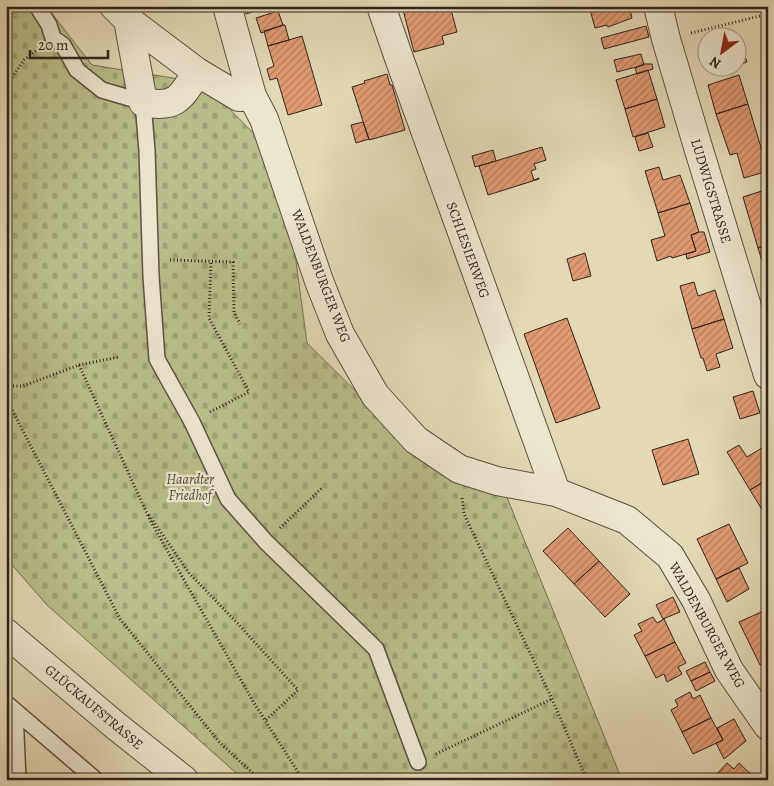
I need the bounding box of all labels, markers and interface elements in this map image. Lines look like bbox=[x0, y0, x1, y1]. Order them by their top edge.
scale bar bbox=[30, 28, 108, 60]
north arrow bbox=[696, 28, 746, 78]
text: 20 m bbox=[38, 35, 69, 55]
text: N bbox=[706, 52, 725, 73]
street label: LUDWIGSTRASSE bbox=[686, 136, 736, 246]
street label: SCHLESIERWEG bbox=[442, 199, 494, 301]
street label: WALDENBURGER WEG bbox=[286, 206, 355, 345]
park label: Haardter Friedhof bbox=[166, 470, 215, 505]
street label: WALDENBURGER WEG bbox=[664, 558, 750, 691]
street label: GLÜCKAUFSTRASSE bbox=[41, 660, 147, 754]

